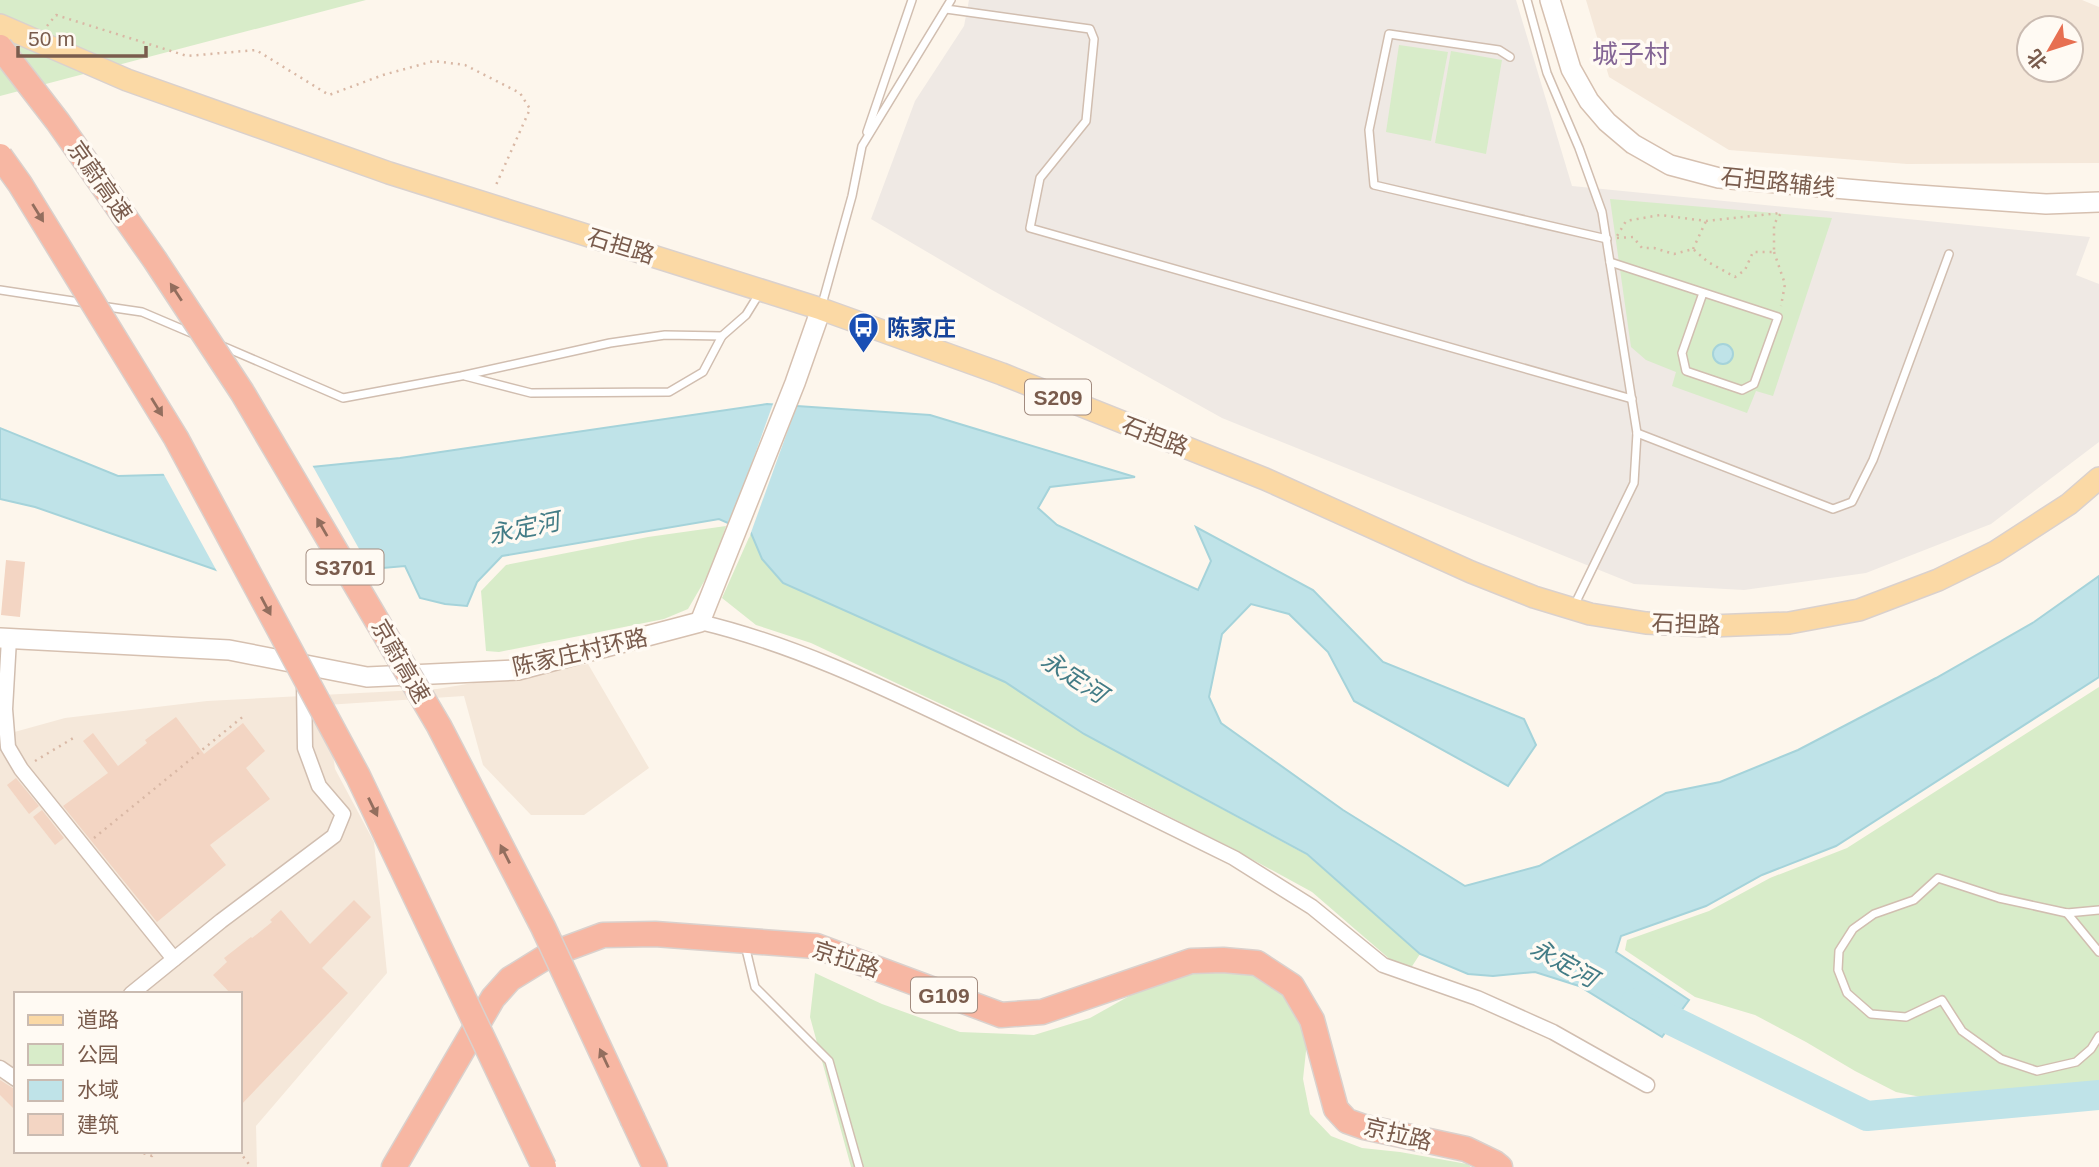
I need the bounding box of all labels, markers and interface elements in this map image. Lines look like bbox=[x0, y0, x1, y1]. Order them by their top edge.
scale bar bbox=[18, 14, 145, 58]
north arrow bbox=[2015, 14, 2085, 84]
text: 50 m bbox=[28, 27, 75, 50]
district label: 城子村 bbox=[1592, 39, 1670, 69]
text: 北 bbox=[2023, 45, 2051, 73]
street label: 京蔚高速 bbox=[63, 136, 137, 226]
street label: 石担路辅线 bbox=[1719, 163, 1837, 201]
one-way arrow bbox=[31, 204, 44, 223]
street label: 石担路 bbox=[584, 223, 658, 269]
one-way arrow bbox=[170, 282, 183, 302]
bus stop icon: 陈家庄 bbox=[847, 311, 881, 355]
place label: 陈家庄 bbox=[887, 315, 956, 341]
road number: S209 bbox=[1025, 380, 1091, 414]
one-way arrow bbox=[150, 397, 163, 417]
street label: 石担路 bbox=[1118, 411, 1192, 461]
water label: 永定河 bbox=[486, 506, 566, 549]
one-way arrow bbox=[316, 517, 328, 537]
road number: S3701 bbox=[306, 550, 384, 584]
one-way arrow bbox=[261, 596, 272, 616]
street label: 石担路 bbox=[1651, 610, 1721, 638]
street label: 京蔚高速 bbox=[367, 615, 435, 707]
street label: 陈家庄村环路 bbox=[510, 624, 650, 680]
water label: 永定河 bbox=[1036, 646, 1115, 710]
one-way arrow bbox=[367, 797, 379, 817]
one-way arrow bbox=[499, 844, 510, 864]
water label: 永定河 bbox=[1526, 934, 1606, 994]
street label: 京拉路 bbox=[809, 936, 883, 982]
road number: G109 bbox=[911, 978, 977, 1012]
legend bbox=[14, 992, 242, 1153]
text: 道路 bbox=[77, 1008, 119, 1031]
text: 公园 bbox=[77, 1043, 119, 1066]
one-way arrow bbox=[598, 1048, 610, 1068]
text: 水域 bbox=[77, 1078, 119, 1101]
text: 建筑 bbox=[77, 1113, 119, 1136]
street label: 京拉路 bbox=[1361, 1113, 1435, 1155]

